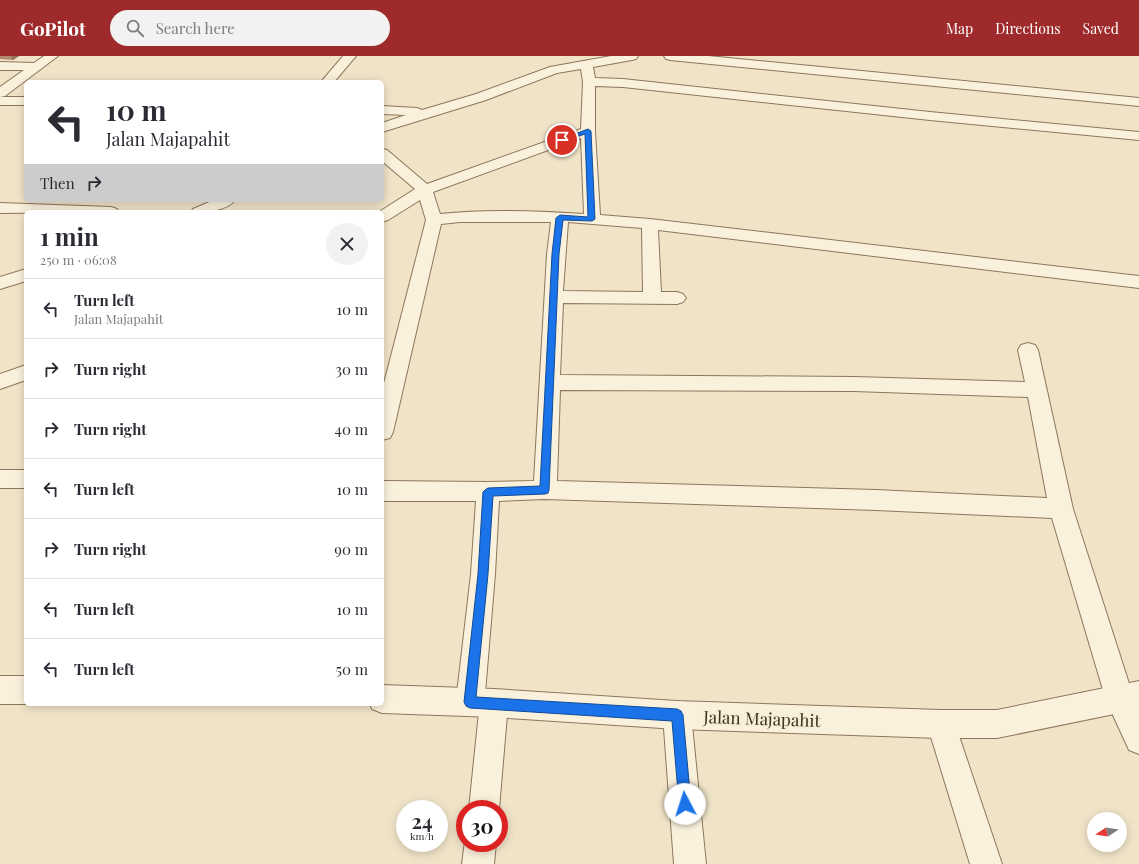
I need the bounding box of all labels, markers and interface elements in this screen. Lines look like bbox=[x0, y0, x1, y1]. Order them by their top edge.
search box bbox=[110, 10, 390, 46]
text: GoPilot bbox=[20, 15, 86, 41]
icon: search bbox=[124, 17, 146, 39]
text: Search here bbox=[156, 18, 235, 38]
text: Map bbox=[946, 19, 973, 38]
text: Directions bbox=[995, 19, 1061, 38]
text: Saved bbox=[1083, 19, 1119, 38]
text: 10 m bbox=[106, 91, 167, 128]
icon: left bbox=[40, 96, 92, 148]
pin bbox=[545, 123, 579, 157]
text: Jalan Majapahit bbox=[106, 127, 230, 151]
icon: arrive bbox=[551, 129, 573, 151]
icon: right bbox=[83, 172, 105, 194]
text: Then bbox=[40, 173, 75, 193]
text: 1 min bbox=[40, 220, 99, 252]
button: close bbox=[326, 223, 368, 265]
text: 250 m · 06:08 bbox=[40, 251, 117, 268]
text: Turn left bbox=[74, 290, 135, 310]
icon: left bbox=[40, 298, 62, 320]
text: 10 m bbox=[336, 299, 368, 319]
text: Jalan Majapahit bbox=[74, 310, 163, 327]
icon: right bbox=[40, 358, 62, 380]
text: Turn right bbox=[74, 359, 147, 379]
text: 30 m bbox=[335, 359, 368, 379]
icon: right bbox=[40, 418, 62, 440]
text: Turn right bbox=[74, 419, 147, 439]
text: 40 m bbox=[335, 419, 368, 439]
icon: left bbox=[40, 478, 62, 500]
text: Turn left bbox=[74, 479, 135, 499]
text: 10 m bbox=[336, 479, 368, 499]
icon: right bbox=[40, 538, 62, 560]
text: Turn right bbox=[74, 539, 147, 559]
text: 90 m bbox=[334, 539, 368, 559]
icon: left bbox=[40, 598, 62, 620]
text: Turn left bbox=[74, 599, 135, 619]
text: 10 m bbox=[336, 599, 368, 619]
icon: left bbox=[40, 658, 62, 680]
text: Turn left bbox=[74, 659, 135, 679]
text: 50 m bbox=[336, 659, 368, 679]
street label: Jalan Majapahit bbox=[702, 705, 822, 731]
position arrow bbox=[664, 783, 706, 825]
speed limit sign: 30 bbox=[456, 800, 508, 852]
text: 24 bbox=[411, 807, 433, 834]
north arrow bbox=[1087, 812, 1127, 852]
map controls bbox=[1087, 812, 1127, 852]
text: km/h bbox=[410, 829, 434, 843]

